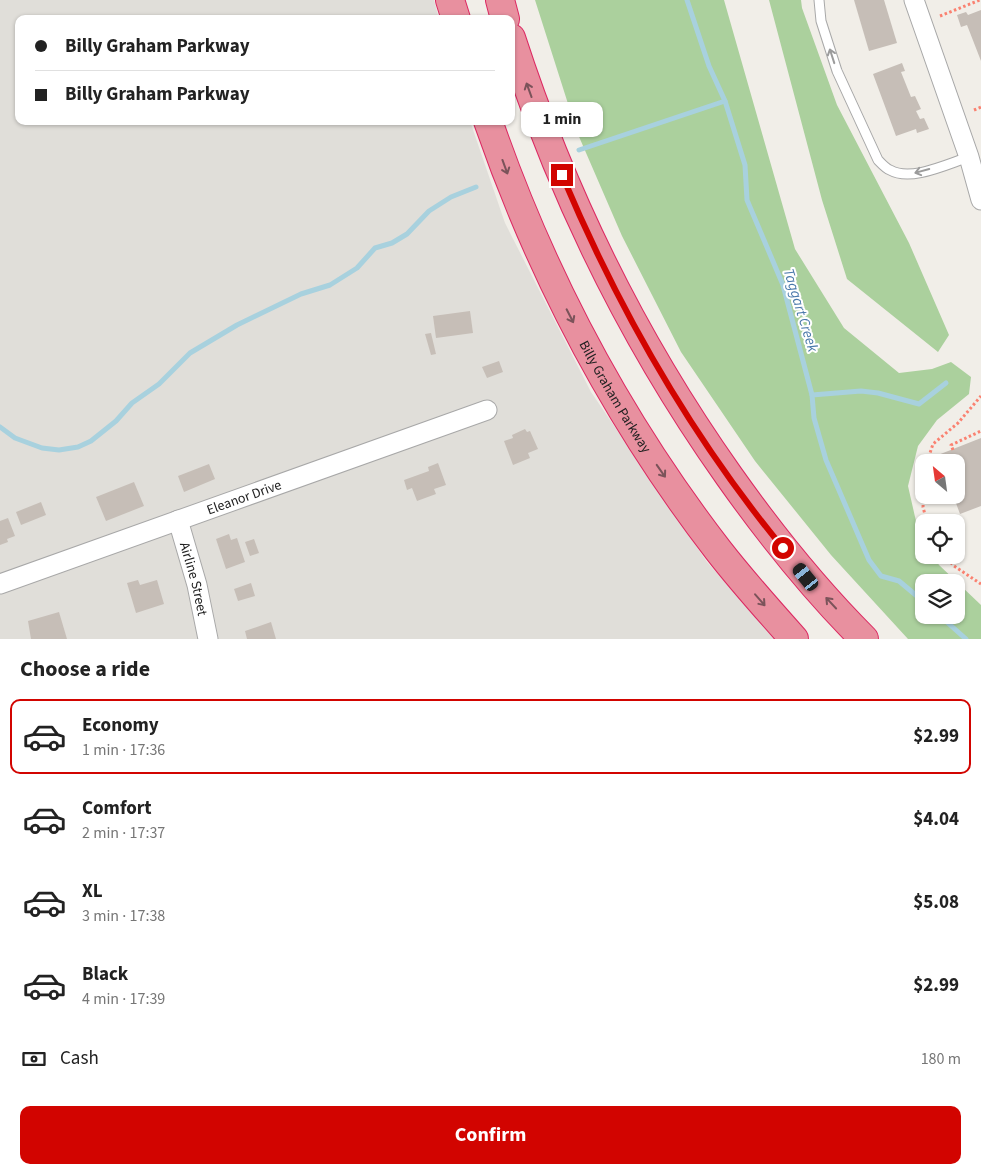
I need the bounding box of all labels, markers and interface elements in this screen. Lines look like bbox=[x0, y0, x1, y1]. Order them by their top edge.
text: Billy Graham Parkway bbox=[65, 33, 250, 60]
one-way arrow bbox=[827, 49, 836, 64]
text: Billy Graham Parkway bbox=[65, 81, 250, 108]
one-way arrow bbox=[524, 82, 533, 98]
callout: 1 min bbox=[521, 102, 603, 138]
text: 1 min bbox=[543, 108, 581, 130]
one-way arrow bbox=[501, 159, 510, 174]
route end bbox=[551, 164, 573, 186]
one-way arrow bbox=[915, 167, 931, 177]
water label: Taggart Creek bbox=[778, 266, 823, 355]
one-way arrow bbox=[566, 308, 575, 323]
street label: Billy Graham Parkway bbox=[574, 337, 656, 457]
north arrow bbox=[915, 454, 965, 504]
map controls bbox=[915, 454, 965, 624]
one-way arrow bbox=[656, 464, 666, 478]
street label: Eleanor Drive bbox=[204, 475, 284, 520]
button: locate bbox=[915, 514, 965, 564]
route start bbox=[772, 537, 794, 559]
street label: Airline Street bbox=[174, 540, 212, 618]
car bbox=[790, 561, 821, 593]
button: layers bbox=[915, 574, 965, 624]
one-way arrow bbox=[754, 593, 765, 606]
one-way arrow bbox=[825, 597, 837, 610]
text: Choose a ride bbox=[20, 653, 150, 685]
text: Economy bbox=[82, 712, 159, 739]
icon: car bbox=[22, 714, 67, 759]
text: $2.99 bbox=[913, 723, 959, 750]
text: 1 min · 17:36 bbox=[82, 739, 165, 761]
text: Comfort bbox=[82, 795, 152, 822]
icon: car bbox=[22, 797, 67, 842]
text: $4.04 bbox=[913, 806, 959, 833]
text: 2 min · 17:37 bbox=[82, 822, 165, 844]
text: XL bbox=[82, 878, 103, 905]
icon: car bbox=[22, 880, 67, 925]
text: $5.08 bbox=[913, 889, 959, 916]
text: 3 min · 17:38 bbox=[82, 905, 165, 927]
text: Black bbox=[82, 961, 128, 988]
icon: car bbox=[22, 963, 67, 1008]
text: $2.99 bbox=[913, 972, 959, 999]
text: 4 min · 17:39 bbox=[82, 988, 165, 1010]
icon: cash bbox=[20, 1045, 48, 1073]
text: Cash bbox=[60, 1045, 99, 1072]
text: 180 m bbox=[921, 1048, 961, 1070]
button: Confirm bbox=[20, 1106, 961, 1164]

